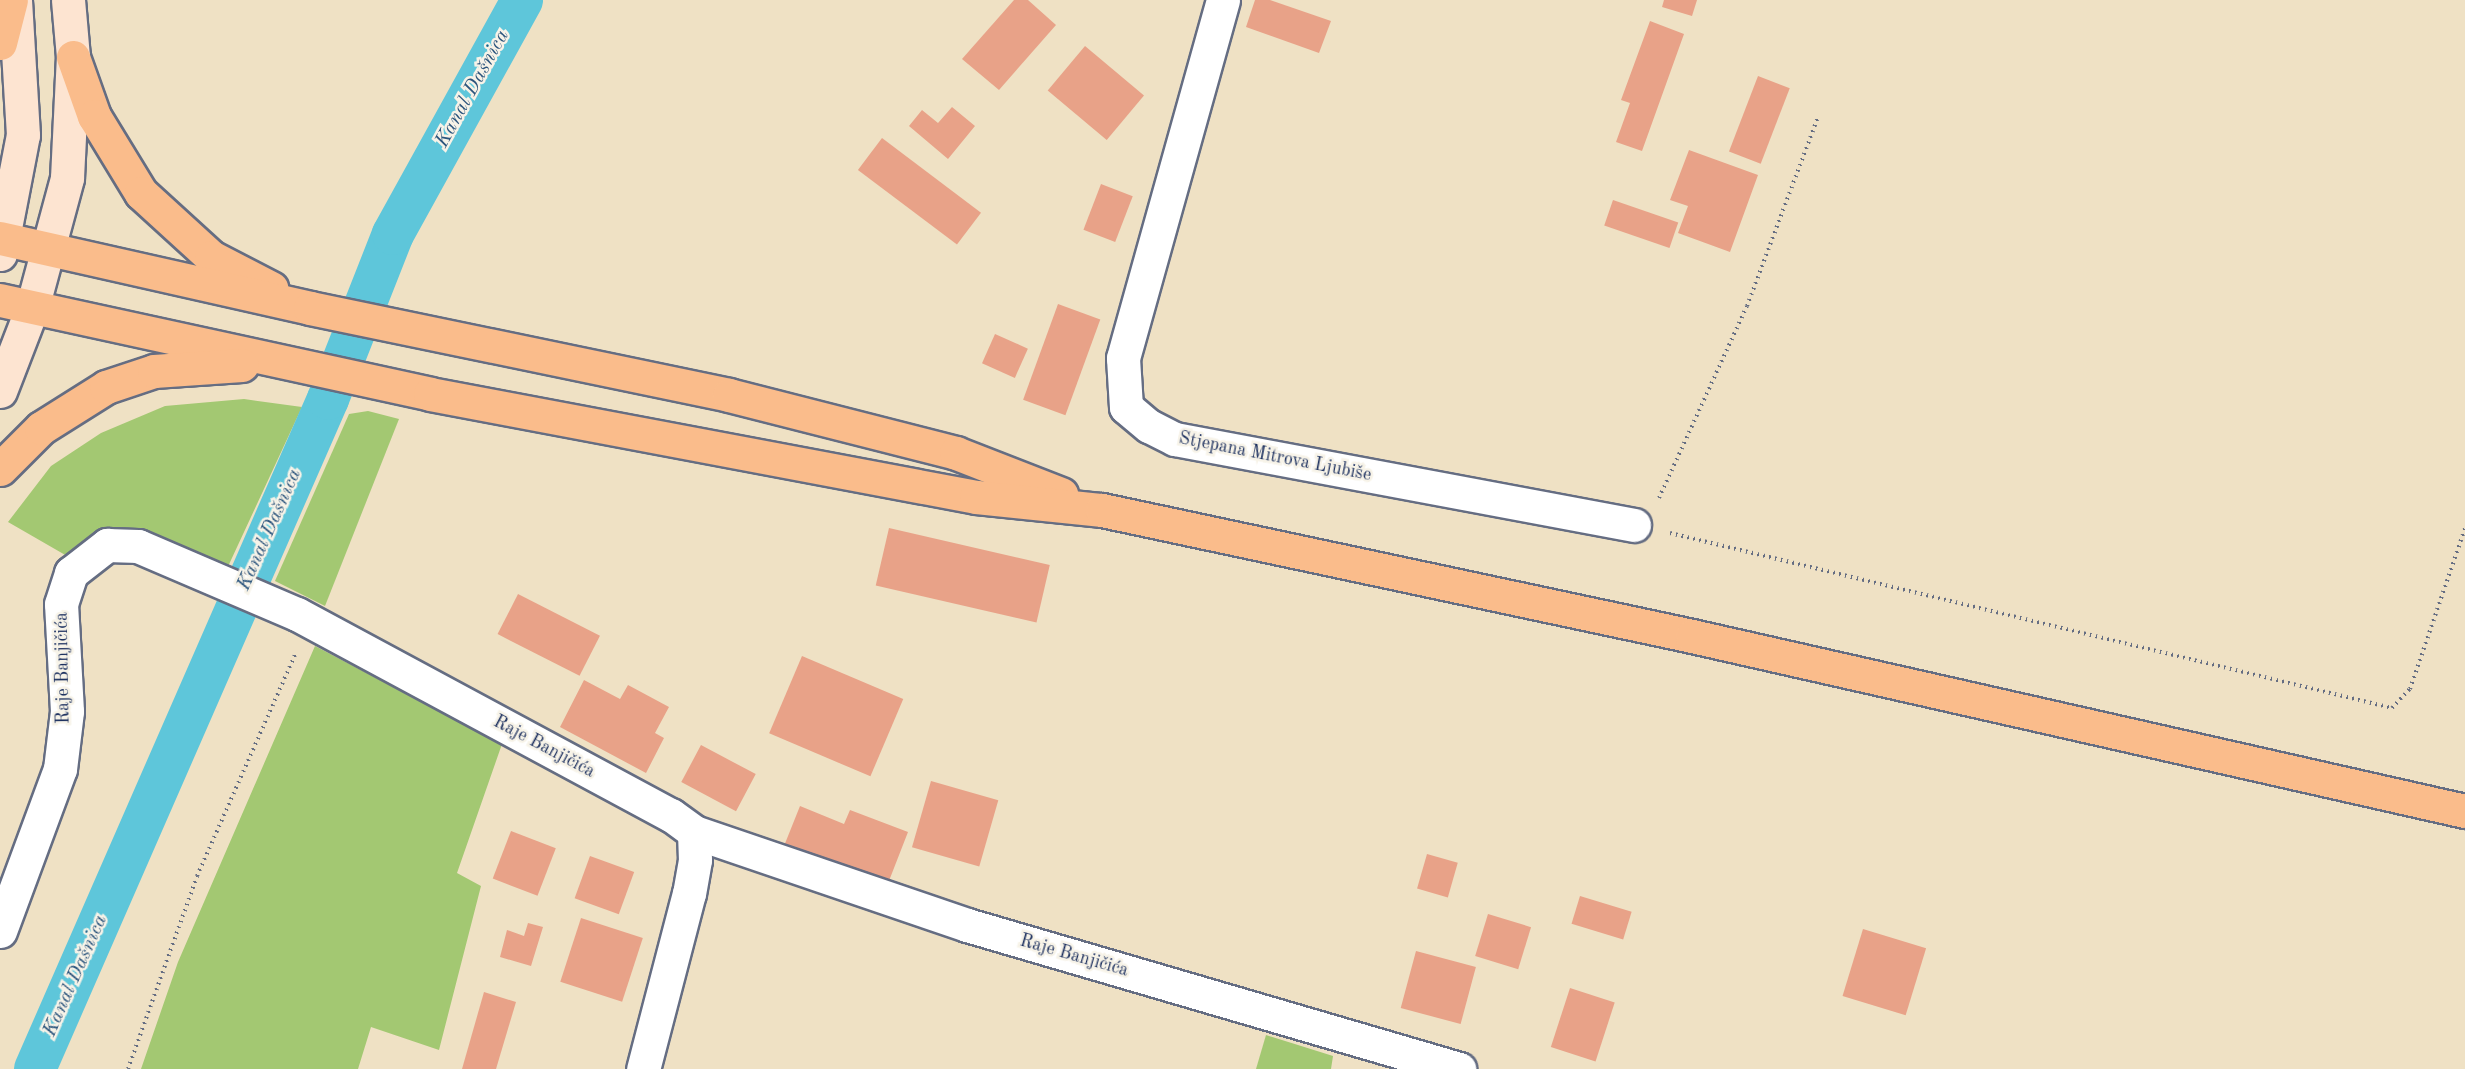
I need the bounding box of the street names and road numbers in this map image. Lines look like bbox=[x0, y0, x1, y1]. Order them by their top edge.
street label: Stjepana Mitrova Ljubiše bbox=[1177, 428, 1373, 486]
street label: Raje Banjičića bbox=[51, 612, 75, 724]
street label: Raje Banjičića bbox=[490, 711, 598, 783]
street label: Raje Banjičića bbox=[1017, 930, 1131, 982]

